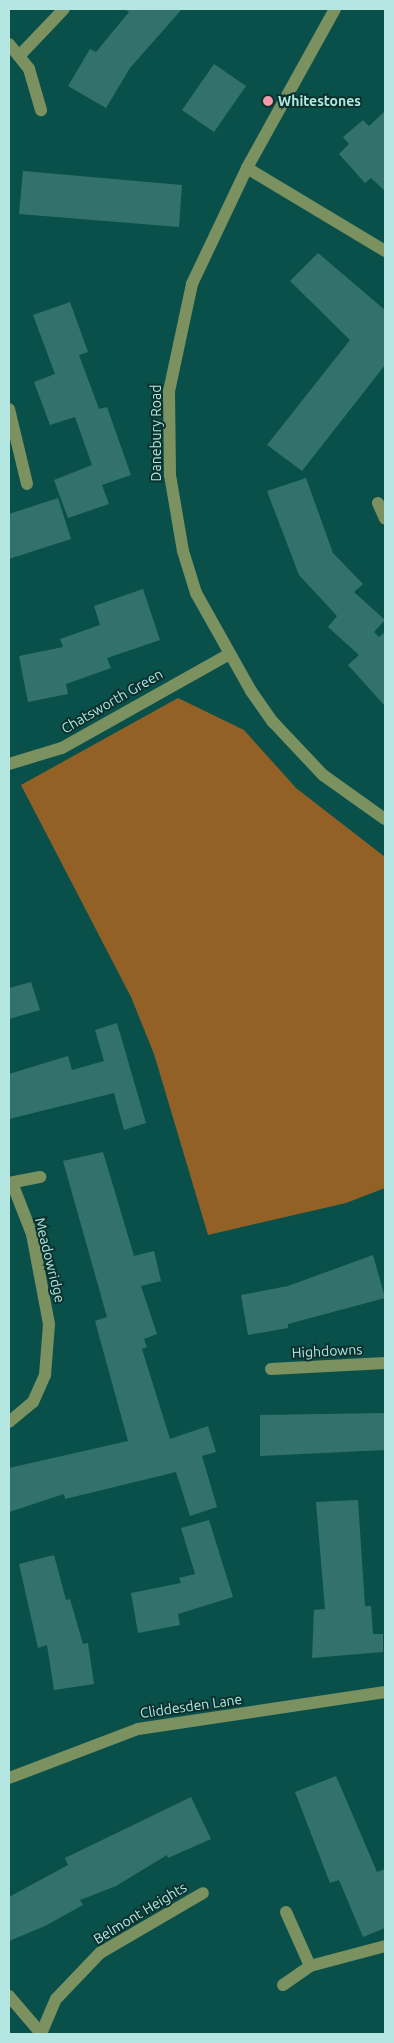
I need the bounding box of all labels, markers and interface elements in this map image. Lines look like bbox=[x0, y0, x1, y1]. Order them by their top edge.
place label: Whitestones bbox=[278, 93, 361, 109]
marker: Whitestones bbox=[262, 95, 274, 107]
street label: Danebury Road bbox=[148, 385, 164, 481]
street label: Chatsworth Green bbox=[58, 665, 166, 737]
street label: Meadowridge bbox=[31, 1216, 69, 1304]
street label: Highdowns bbox=[291, 1341, 363, 1361]
street label: Cliddesden Lane bbox=[139, 1691, 243, 1721]
street label: Belmont Heights bbox=[90, 1879, 190, 1947]

